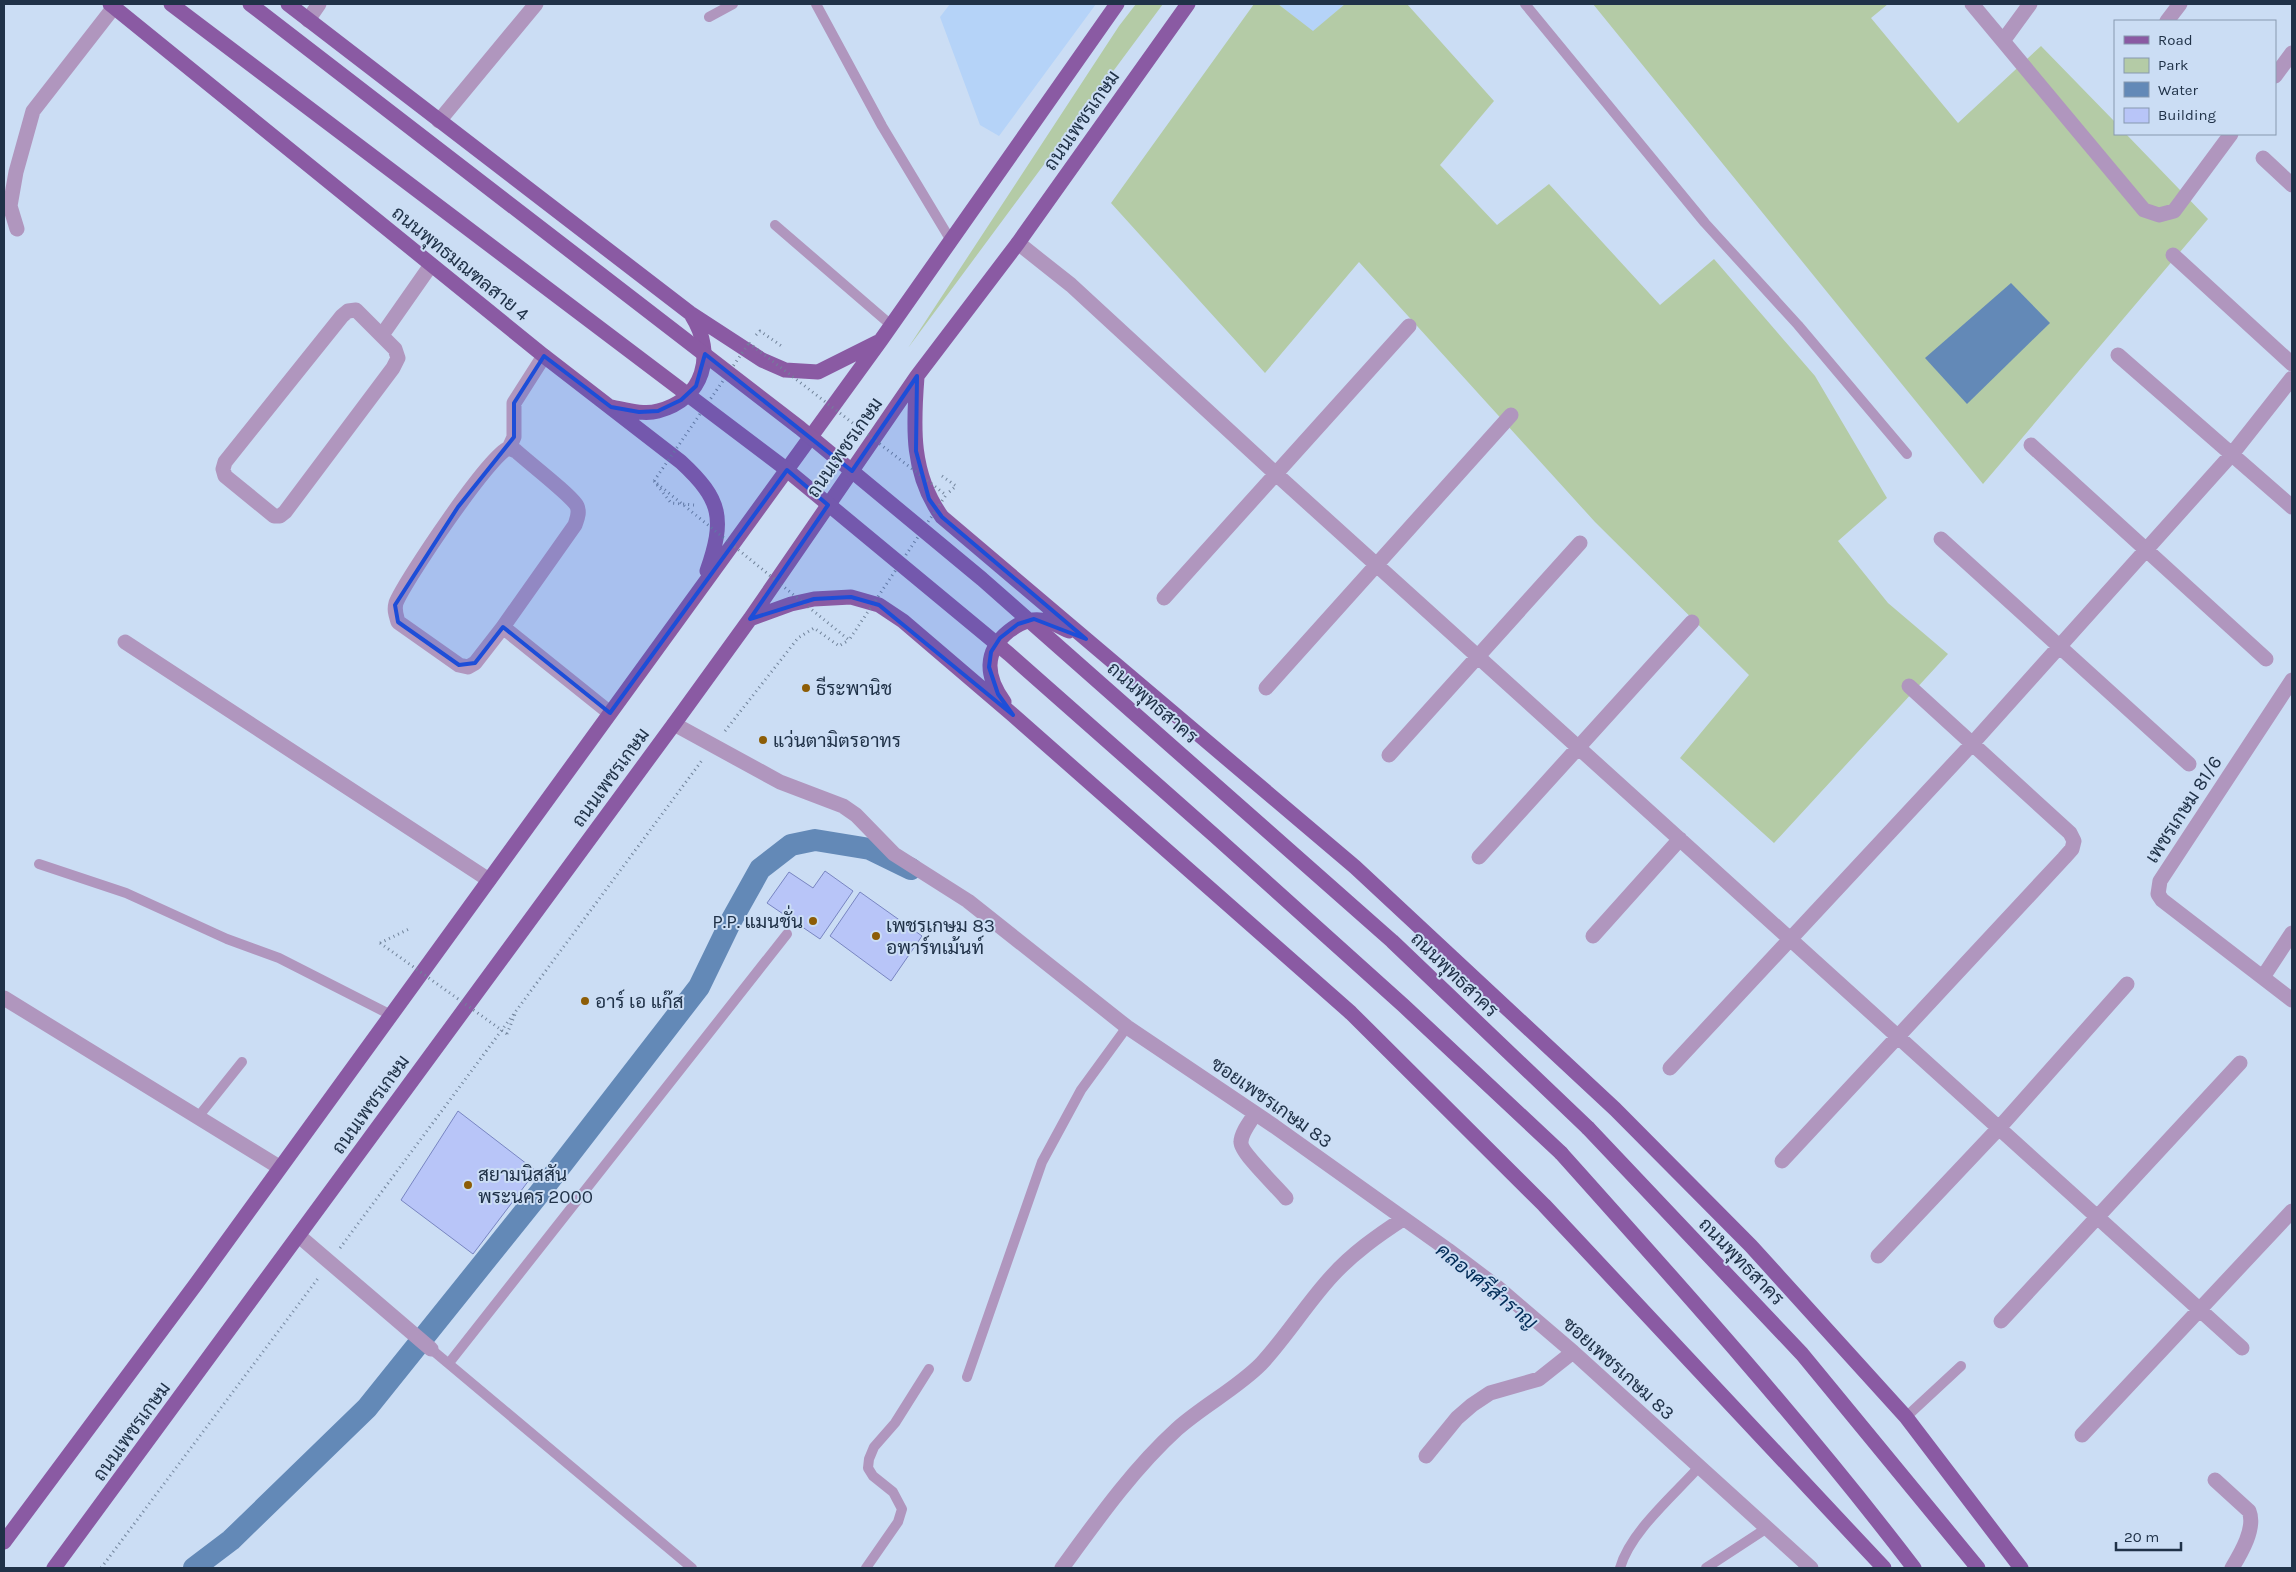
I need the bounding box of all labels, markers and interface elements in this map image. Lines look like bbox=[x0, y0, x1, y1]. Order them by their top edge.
legend bbox=[2114, 20, 2276, 135]
text: Road bbox=[2158, 31, 2193, 49]
text: Park bbox=[2158, 56, 2188, 74]
street label: ถนนเพชรเกษม bbox=[1039, 66, 1124, 175]
text: Water bbox=[2158, 81, 2199, 99]
text: Building bbox=[2158, 106, 2216, 124]
street label: ถนนพุทธมณฑลสาย 4 bbox=[387, 202, 534, 327]
street label: ถนนเพชรเกษม bbox=[802, 393, 887, 502]
street label: ถนนพุทธสาคร bbox=[1102, 658, 1202, 749]
place label: ธีระพานิช bbox=[816, 676, 892, 700]
marker: ธีระพานิช bbox=[800, 682, 812, 694]
street label: ถนนเพชรเกษม bbox=[568, 724, 654, 831]
place label: แว่นตามิตรอาทร bbox=[773, 729, 901, 752]
marker: แว่นตามิตรอาทร bbox=[757, 734, 769, 746]
street label: เพชรเกษม 81/6 bbox=[2141, 752, 2227, 867]
place label: P.P. แมนชั่น bbox=[712, 905, 803, 933]
marker: P.P. แมนชั่น bbox=[807, 915, 819, 927]
place label: เพชรเกษม 83 อพาร์ทเม้นท์ bbox=[886, 915, 995, 959]
street label: ถนนพุทธสาคร bbox=[1405, 928, 1502, 1022]
marker: เพชรเกษม 83 อพาร์ทเม้นท์ bbox=[870, 930, 882, 942]
place label: อาร์ เอ แก๊ส bbox=[595, 989, 684, 1013]
marker: อาร์ เอ แก๊ส bbox=[579, 995, 591, 1007]
street label: ถนนเพชรเกษม bbox=[328, 1051, 414, 1158]
street label: ซอยเพชรเกษม 83 bbox=[1207, 1053, 1336, 1153]
place label: สยามนิสสัน พระนคร 2000 bbox=[478, 1164, 593, 1208]
marker: สยามนิสสัน พระนคร 2000 bbox=[462, 1179, 474, 1191]
street label: ถนนพุทธสาคร bbox=[1694, 1214, 1788, 1311]
water label: คลองศรีสำราญ bbox=[1431, 1237, 1543, 1334]
street label: ซอยเพชรเกษม 83 bbox=[1558, 1313, 1679, 1425]
street label: ถนนเพชรเกษม bbox=[89, 1378, 175, 1485]
scale bar bbox=[2116, 1520, 2181, 1552]
text: 20 m bbox=[2124, 1528, 2159, 1546]

